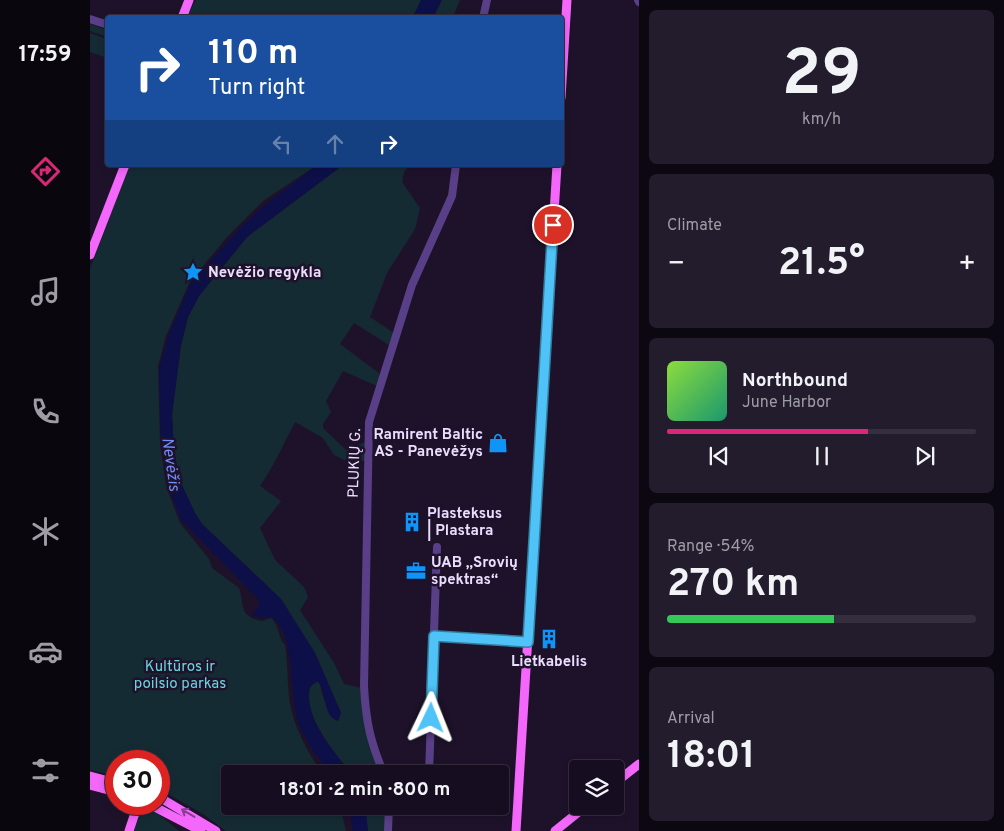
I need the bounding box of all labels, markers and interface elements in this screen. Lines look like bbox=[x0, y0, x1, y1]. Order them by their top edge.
text: 110 m bbox=[208, 32, 298, 76]
icon: right bbox=[125, 35, 190, 100]
text: 29 bbox=[782, 36, 861, 118]
text: 17:59 bbox=[19, 42, 71, 69]
text: Turn right bbox=[208, 75, 305, 102]
text: km/h bbox=[802, 110, 841, 130]
icon: left bbox=[268, 130, 296, 158]
icon: ahead bbox=[321, 130, 349, 158]
icon: right bbox=[374, 130, 402, 158]
icon: directions bbox=[28, 154, 63, 189]
pin bbox=[532, 204, 574, 246]
icon: arrive bbox=[539, 211, 567, 239]
text: Climate bbox=[667, 216, 722, 236]
text: 21.5° bbox=[778, 240, 865, 289]
text: − bbox=[667, 247, 685, 283]
text: + bbox=[958, 247, 976, 283]
place icon: Nevėžio regykla bbox=[182, 261, 204, 283]
place label: Nevėžio regykla bbox=[208, 264, 321, 283]
icon: music bbox=[28, 274, 63, 309]
text: Northbound bbox=[742, 369, 848, 393]
text: June Harbor bbox=[742, 393, 831, 413]
icon: phone bbox=[28, 394, 63, 429]
place label: Ramirent Baltic AS - Panevėžys bbox=[374, 426, 483, 462]
street label: PLUKIŲ G. bbox=[345, 428, 366, 498]
shop icon: Ramirent Baltic AS - Panevėžys bbox=[487, 432, 509, 454]
water label: Nevėžis bbox=[156, 436, 184, 493]
icon: previous bbox=[705, 442, 733, 470]
icon: pause bbox=[808, 442, 836, 470]
icon: next bbox=[911, 442, 939, 470]
place label: Plasteksus | Plastara bbox=[427, 505, 502, 541]
building icon: Plasteksus | Plastara bbox=[401, 511, 423, 533]
icon: climate bbox=[28, 514, 63, 549]
text: Range · 54% bbox=[667, 537, 755, 557]
place label: UAB „Srovių spektras“ bbox=[431, 554, 518, 590]
office icon: UAB „Srovių spektras“ bbox=[405, 560, 427, 582]
text: 270 km bbox=[667, 561, 799, 610]
building icon: Lietkabelis bbox=[538, 628, 560, 650]
icon: car bbox=[28, 634, 63, 669]
place label: Lietkabelis bbox=[511, 653, 587, 672]
park label: Kultūros ir poilsio parkas bbox=[134, 658, 226, 694]
position arrow bbox=[404, 691, 456, 743]
text: Arrival bbox=[667, 709, 715, 729]
text: 18:01 bbox=[667, 733, 756, 782]
speed limit sign: 30 bbox=[105, 750, 170, 815]
icon: filters bbox=[28, 753, 63, 788]
map controls bbox=[569, 760, 624, 815]
button: layers bbox=[569, 760, 624, 815]
text: 18:01 · 2 min · 800 m bbox=[279, 778, 451, 802]
one-way arrow bbox=[182, 807, 196, 817]

